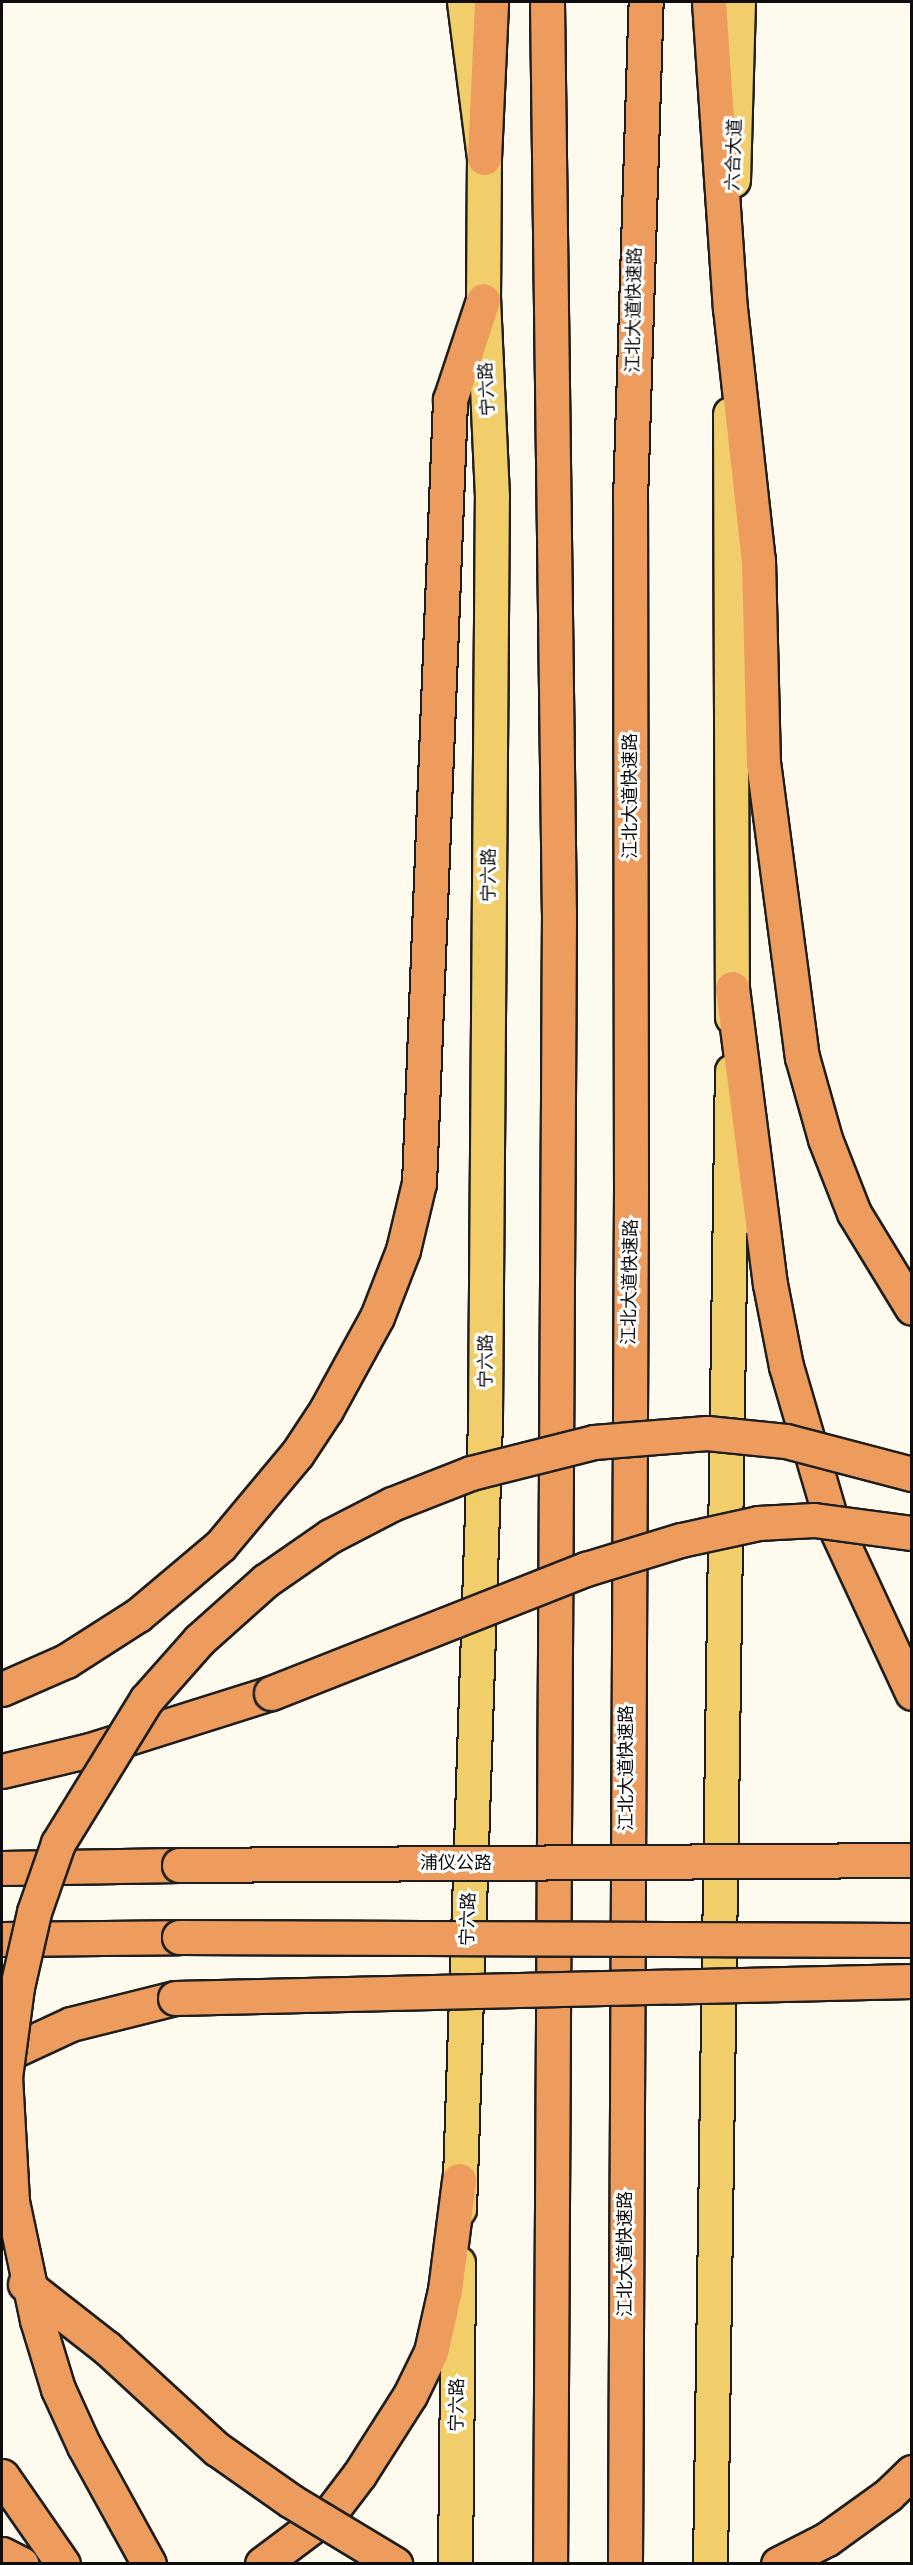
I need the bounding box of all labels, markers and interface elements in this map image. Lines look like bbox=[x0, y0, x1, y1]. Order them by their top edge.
street label: 六合大道 bbox=[722, 119, 746, 191]
street label: 江北大道快速路 bbox=[622, 247, 646, 373]
street label: 宁六路 bbox=[475, 361, 499, 417]
street label: 江北大道快速路 bbox=[619, 733, 641, 859]
street label: 宁六路 bbox=[478, 848, 500, 902]
street label: 江北大道快速路 bbox=[618, 1219, 642, 1345]
street label: 宁六路 bbox=[475, 1334, 497, 1388]
street label: 江北大道快速路 bbox=[615, 1705, 637, 1831]
street label: 浦仪公路 bbox=[420, 1852, 492, 1874]
street label: 宁六路 bbox=[456, 1892, 480, 1946]
street label: 江北大道快速路 bbox=[614, 2191, 636, 2317]
street label: 宁六路 bbox=[446, 2378, 468, 2432]

